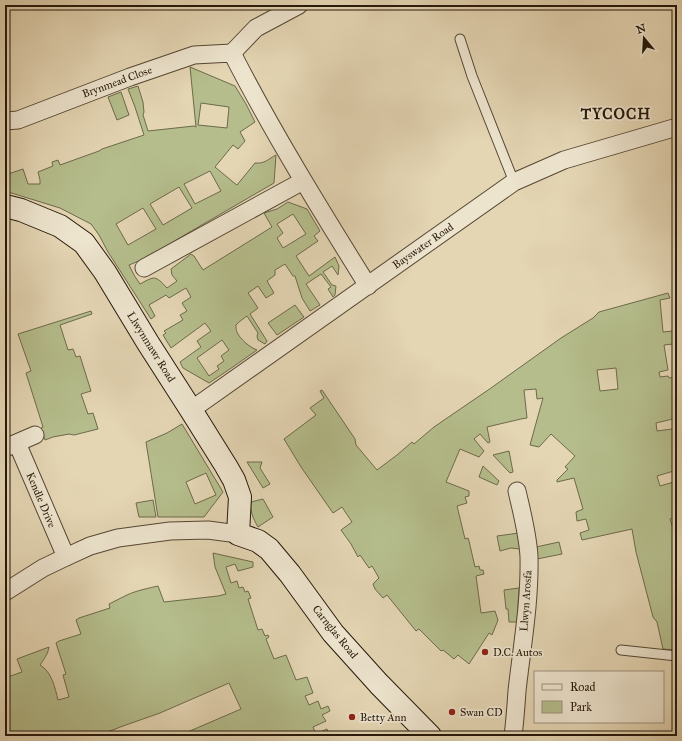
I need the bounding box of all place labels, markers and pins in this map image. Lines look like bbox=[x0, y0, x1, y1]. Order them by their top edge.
place label: D.C. Autos bbox=[493, 646, 542, 659]
marker: D.C. Autos bbox=[480, 647, 490, 657]
place label: Swan CD bbox=[460, 706, 503, 719]
marker: Swan CD bbox=[447, 707, 457, 717]
place label: Betty Ann bbox=[360, 711, 407, 724]
marker: Betty Ann bbox=[347, 712, 357, 722]

